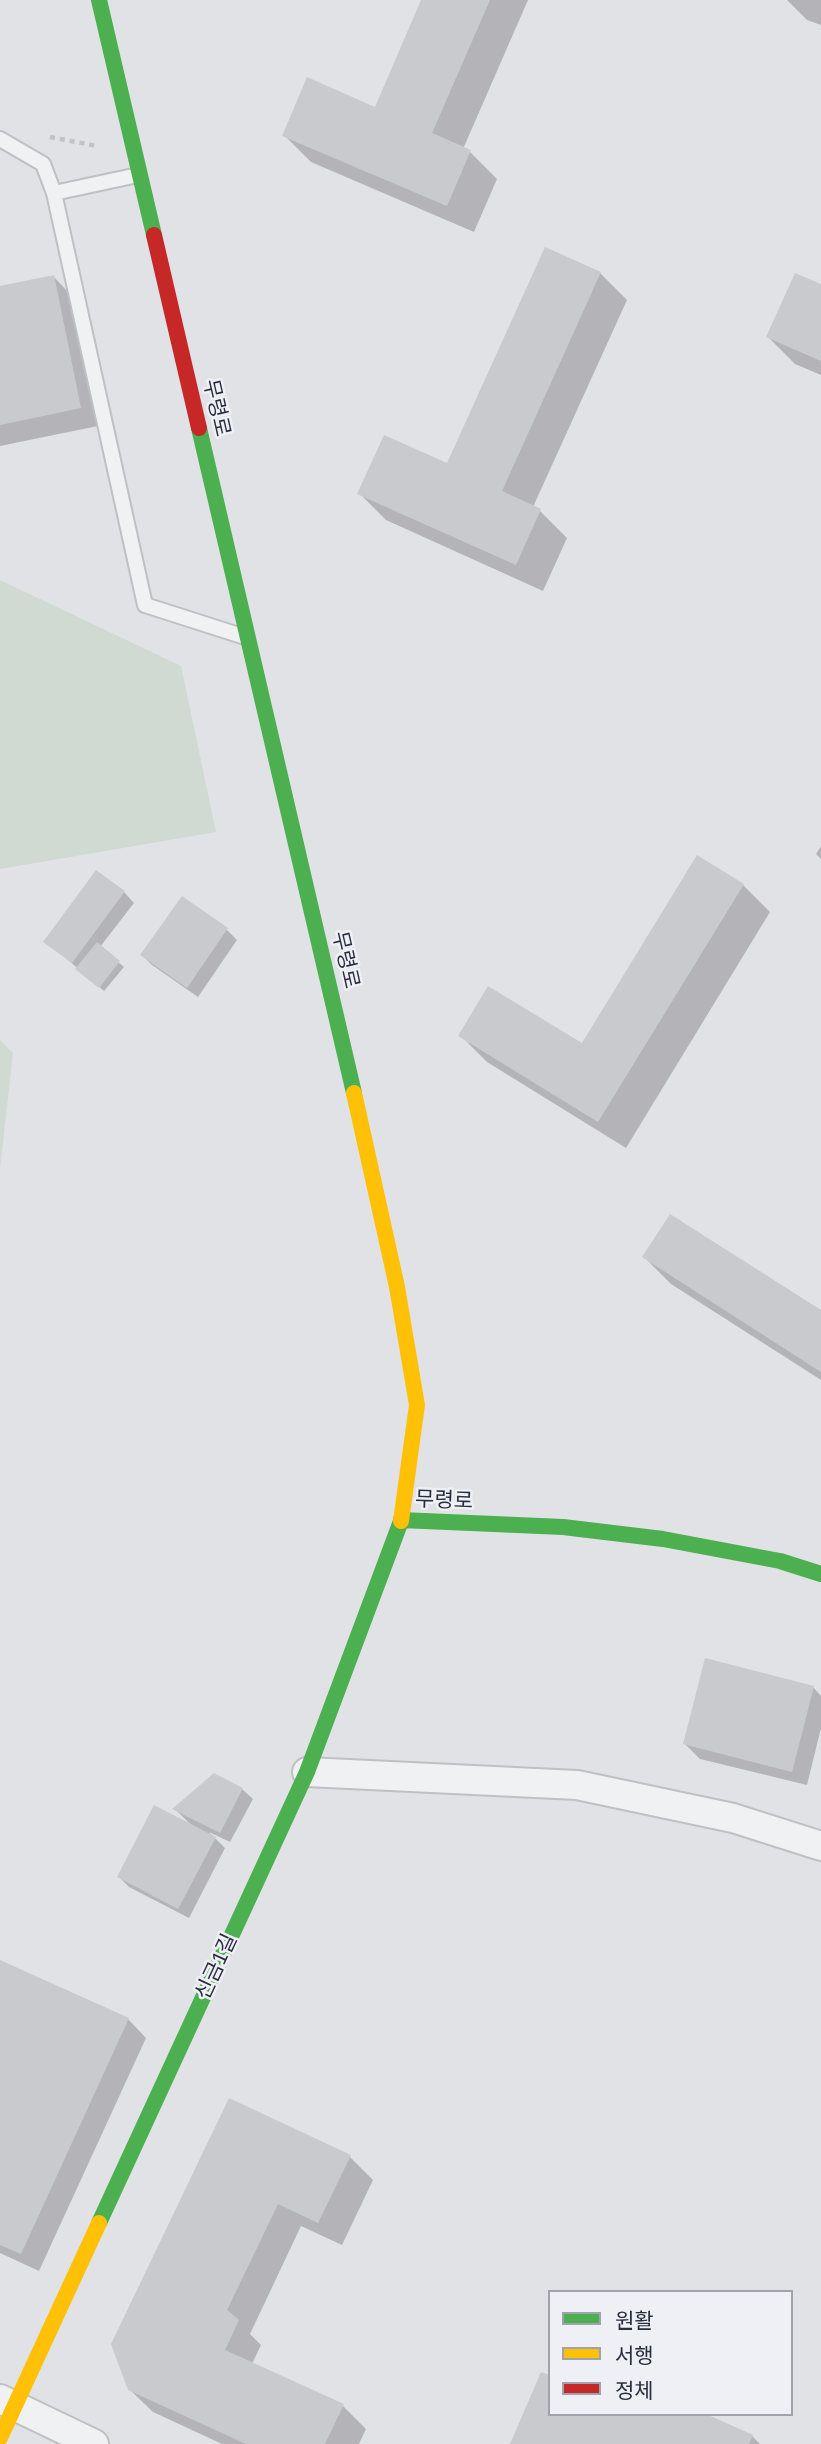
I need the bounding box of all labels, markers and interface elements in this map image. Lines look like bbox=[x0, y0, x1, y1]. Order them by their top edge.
street label: 무령로 bbox=[197, 377, 235, 439]
street label: 무령로 bbox=[326, 929, 364, 991]
street label: 무령로 bbox=[415, 1487, 473, 1515]
street label: 신금1길 bbox=[191, 1930, 243, 2004]
legend bbox=[548, 2290, 793, 2416]
text: 원활 bbox=[615, 2309, 654, 2332]
text: 서행 bbox=[615, 2344, 654, 2367]
text: 정체 bbox=[615, 2379, 654, 2402]

